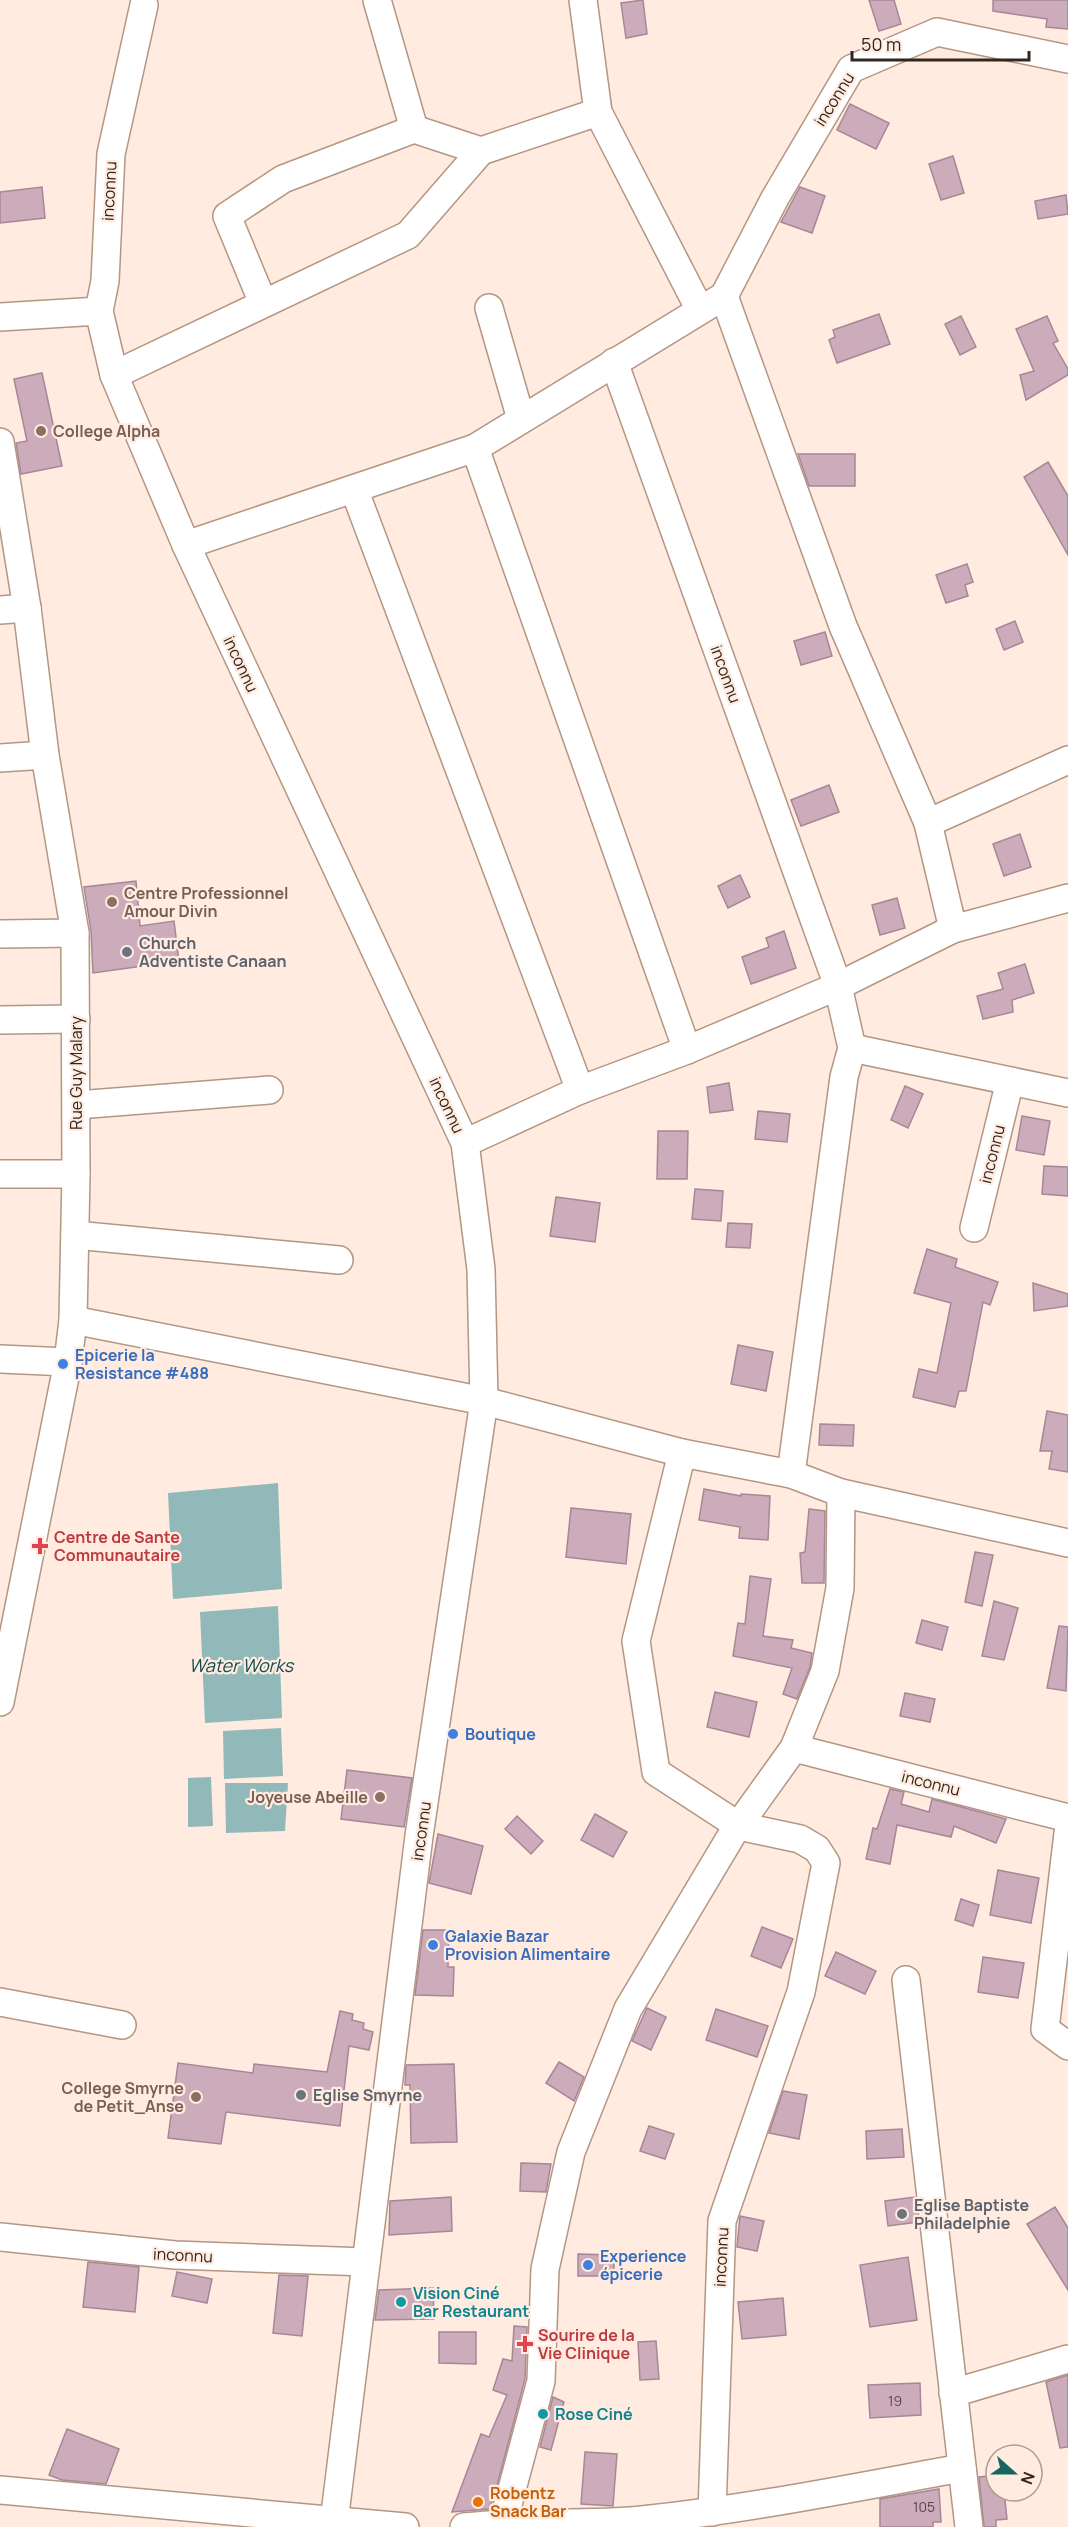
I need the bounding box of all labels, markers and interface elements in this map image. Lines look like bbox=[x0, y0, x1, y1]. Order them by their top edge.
scale bar bbox=[852, 24, 1029, 62]
text: 50 m bbox=[861, 32, 901, 56]
street label: inconnu bbox=[809, 68, 859, 130]
street label: inconnu bbox=[96, 161, 122, 221]
place label: College Alpha bbox=[53, 420, 160, 442]
marker: College Alpha bbox=[34, 424, 48, 438]
street label: inconnu bbox=[218, 632, 264, 696]
street label: inconnu bbox=[705, 642, 747, 706]
place label: Centre Professionnel Amour Divin bbox=[124, 882, 289, 922]
marker: Centre Professionnel Amour Divin bbox=[105, 895, 119, 909]
place label: Church Adventiste Canaan bbox=[139, 932, 286, 972]
marker: Church Adventiste Canaan bbox=[120, 945, 134, 959]
street label: Rue Guy Malary bbox=[65, 1016, 87, 1130]
street label: inconnu bbox=[424, 1073, 470, 1137]
street label: inconnu bbox=[974, 1122, 1010, 1186]
place label: Epicerie la Resistance #488 bbox=[75, 1344, 209, 1384]
marker: Epicerie la Resistance #488 bbox=[56, 1357, 70, 1371]
place label: Centre de Sante Communautaire bbox=[54, 1526, 181, 1566]
marker: Centre de Sante Communautaire bbox=[31, 1537, 49, 1555]
water label: Water Works bbox=[189, 1653, 295, 1677]
place label: Boutique bbox=[465, 1723, 536, 1745]
marker: Boutique bbox=[446, 1727, 460, 1741]
street label: inconnu bbox=[899, 1765, 963, 1801]
place label: Joyeuse Abeille bbox=[247, 1786, 368, 1808]
marker: Joyeuse Abeille bbox=[373, 1790, 387, 1804]
street label: inconnu bbox=[406, 1800, 436, 1862]
place label: Galaxie Bazar Provision Alimentaire bbox=[445, 1925, 611, 1965]
marker: Galaxie Bazar Provision Alimentaire bbox=[426, 1938, 440, 1952]
place label: College Smyrne de Petit_Anse bbox=[62, 2077, 184, 2117]
place label: Eglise Smyrne bbox=[313, 2084, 422, 2106]
marker: Eglise Smyrne bbox=[294, 2088, 308, 2102]
marker: College Smyrne de Petit_Anse bbox=[189, 2090, 203, 2104]
place label: Eglise Baptiste Philadelphie bbox=[914, 2194, 1029, 2234]
marker: Eglise Baptiste Philadelphie bbox=[895, 2207, 909, 2221]
street label: inconnu bbox=[708, 2227, 734, 2287]
street label: inconnu bbox=[153, 2242, 213, 2268]
place label: Experience épicerie bbox=[600, 2245, 687, 2285]
marker: Experience épicerie bbox=[581, 2258, 595, 2272]
place label: Vision Ciné Bar Restaurant bbox=[413, 2282, 529, 2322]
marker: Vision Ciné Bar Restaurant bbox=[394, 2295, 408, 2309]
place label: Sourire de la Vie Clinique bbox=[538, 2324, 635, 2364]
marker: Sourire de la Vie Clinique bbox=[516, 2335, 534, 2353]
house number: 19 bbox=[888, 2391, 902, 2410]
place label: Rose Ciné bbox=[555, 2403, 633, 2425]
marker: Rose Ciné bbox=[536, 2407, 550, 2421]
north arrow bbox=[984, 2443, 1044, 2503]
text: N bbox=[1016, 2469, 1040, 2488]
place label: Robentz Snack Bar bbox=[490, 2482, 566, 2522]
marker: Robentz Snack Bar bbox=[471, 2495, 485, 2509]
house number: 105 bbox=[913, 2497, 935, 2516]

